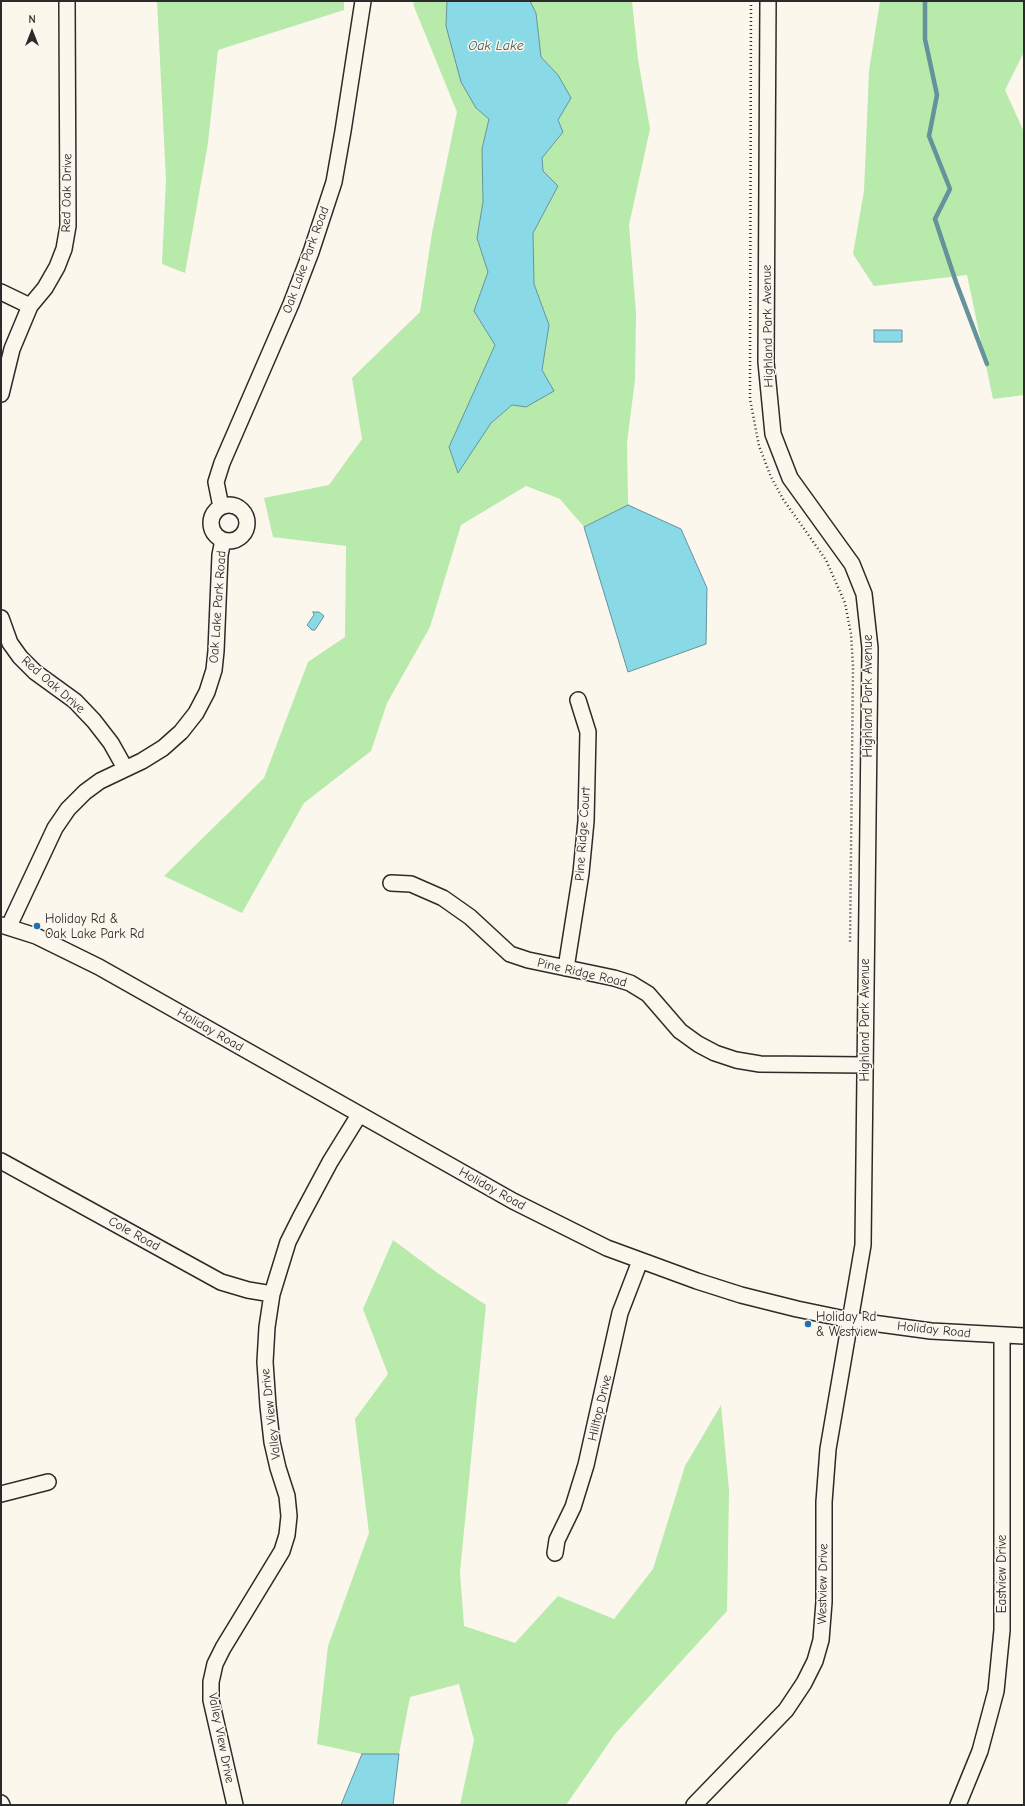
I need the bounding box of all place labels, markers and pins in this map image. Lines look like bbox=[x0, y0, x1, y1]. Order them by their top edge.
place label: Holiday Rd & Oak Lake Park Rd bbox=[45, 911, 144, 942]
marker: Holiday Rd & Oak Lake Park Rd bbox=[32, 921, 42, 931]
place label: Holiday Rd & Westview bbox=[816, 1309, 877, 1340]
marker: Holiday Rd & Westview bbox=[803, 1319, 813, 1329]

